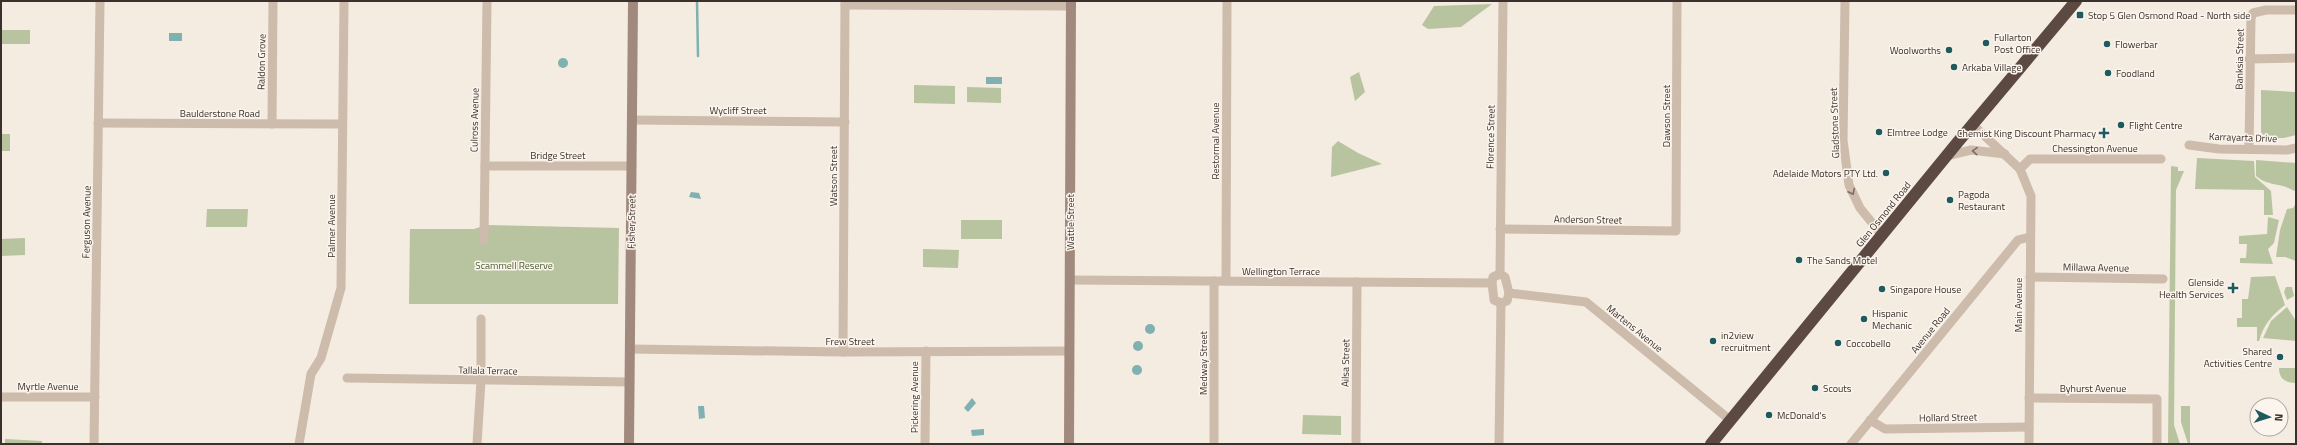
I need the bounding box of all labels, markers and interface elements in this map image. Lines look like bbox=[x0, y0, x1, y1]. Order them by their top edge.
place label: Stop 5 Glen Osmond Road - North side bbox=[2088, 8, 2250, 23]
marker: Stop 5 Glen Osmond Road - North side bbox=[2075, 10, 2085, 20]
street label: Banksia Street bbox=[2231, 28, 2248, 90]
place label: Fullarton Post Office bbox=[1994, 30, 2040, 57]
street label: Raldon Grove bbox=[254, 34, 269, 90]
place label: Flowerbar bbox=[2115, 37, 2158, 52]
marker: Fullarton Post Office bbox=[1981, 38, 1991, 48]
marker: Flowerbar bbox=[2102, 39, 2112, 49]
place label: Woolworths bbox=[1890, 43, 1941, 58]
marker: Woolworths bbox=[1944, 45, 1954, 55]
place label: Arkaba Village bbox=[1962, 60, 2022, 75]
marker: Arkaba Village bbox=[1949, 62, 1959, 72]
place label: Foodland bbox=[2116, 66, 2155, 81]
marker: Foodland bbox=[2103, 68, 2113, 78]
street label: Dawson Street bbox=[1659, 84, 1674, 147]
street label: Gladstone Street bbox=[1826, 87, 1843, 159]
street label: Culross Avenue bbox=[466, 88, 483, 152]
street label: Restormal Avenue bbox=[1208, 102, 1223, 180]
street label: Wycliff Street bbox=[709, 103, 767, 118]
street label: Florence Street bbox=[1482, 104, 1499, 169]
street label: Baulderstone Road bbox=[180, 106, 260, 121]
place label: Flight Centre bbox=[2129, 118, 2183, 133]
marker: Flight Centre bbox=[2116, 120, 2126, 130]
place label: Elmtree Lodge bbox=[1887, 125, 1948, 140]
place label: Chemist King Discount Pharmacy bbox=[1957, 126, 2096, 141]
marker: Elmtree Lodge bbox=[1874, 127, 1884, 137]
marker: Chemist King Discount Pharmacy bbox=[2099, 128, 2109, 138]
street label: Karrayarta Drive bbox=[2209, 129, 2277, 146]
street label: Chessington Avenue bbox=[2052, 141, 2138, 156]
street label: Watson Street bbox=[826, 145, 841, 206]
one-way arrow bbox=[1972, 147, 1978, 155]
street label: Bridge Street bbox=[530, 148, 586, 163]
place label: Adelaide Motors PTY Ltd. bbox=[1773, 166, 1878, 181]
marker: Adelaide Motors PTY Ltd. bbox=[1881, 168, 1891, 178]
street label: Glen Osmond Road bbox=[1852, 178, 1915, 250]
street label: Ferguson Avenue bbox=[78, 186, 95, 259]
one-way arrow bbox=[1847, 187, 1855, 195]
place label: Pagoda Restaurant bbox=[1958, 187, 2005, 214]
street label: Wattle Street bbox=[1063, 193, 1078, 250]
street label: Palmer Avenue bbox=[324, 194, 339, 258]
street label: Fisher Street bbox=[624, 194, 639, 249]
marker: Pagoda Restaurant bbox=[1945, 195, 1955, 205]
street label: Anderson Street bbox=[1554, 211, 1623, 228]
place label: The Sands Motel bbox=[1807, 253, 1877, 268]
marker: The Sands Motel bbox=[1794, 255, 1804, 265]
park label: Scammell Reserve bbox=[475, 258, 553, 273]
street label: Millawa Avenue bbox=[2063, 259, 2129, 276]
street label: Wellington Terrace bbox=[1242, 264, 1320, 279]
place label: Glenside Health Services bbox=[2159, 275, 2224, 302]
street label: Main Avenue bbox=[2011, 278, 2026, 332]
place label: Singapore House bbox=[1890, 282, 1961, 297]
marker: Glenside Health Services bbox=[2227, 282, 2239, 294]
marker: Singapore House bbox=[1877, 284, 1887, 294]
street label: Martens Avenue bbox=[1603, 301, 1666, 356]
street label: Avenue Road bbox=[1907, 304, 1954, 356]
place label: Hispanic Mechanic bbox=[1872, 306, 1912, 333]
marker: Hispanic Mechanic bbox=[1859, 314, 1869, 324]
place label: in2view recruitment bbox=[1721, 328, 1771, 355]
street label: Medway Street bbox=[1196, 330, 1211, 395]
street label: Frew Street bbox=[825, 334, 875, 349]
marker: in2view recruitment bbox=[1708, 336, 1718, 346]
place label: Coccobello bbox=[1846, 336, 1891, 351]
street label: Ailsa Street bbox=[1338, 338, 1353, 387]
marker: Coccobello bbox=[1833, 338, 1843, 348]
place label: Shared Activities Centre bbox=[2204, 344, 2272, 371]
marker: Shared Activities Centre bbox=[2275, 352, 2285, 362]
street label: Pickering Avenue bbox=[907, 361, 922, 433]
street label: Tallala Terrace bbox=[458, 362, 518, 379]
street label: Myrtle Avenue bbox=[17, 379, 79, 394]
place label: Scouts bbox=[1823, 381, 1852, 396]
street label: Byhurst Avenue bbox=[2060, 381, 2126, 396]
marker: Scouts bbox=[1810, 383, 1820, 393]
north arrow bbox=[2249, 397, 2289, 437]
place label: McDonald's bbox=[1777, 408, 1826, 423]
street label: Hollard Street bbox=[1919, 409, 1978, 426]
marker: McDonald's bbox=[1764, 410, 1774, 420]
text: N bbox=[2271, 413, 2287, 422]

